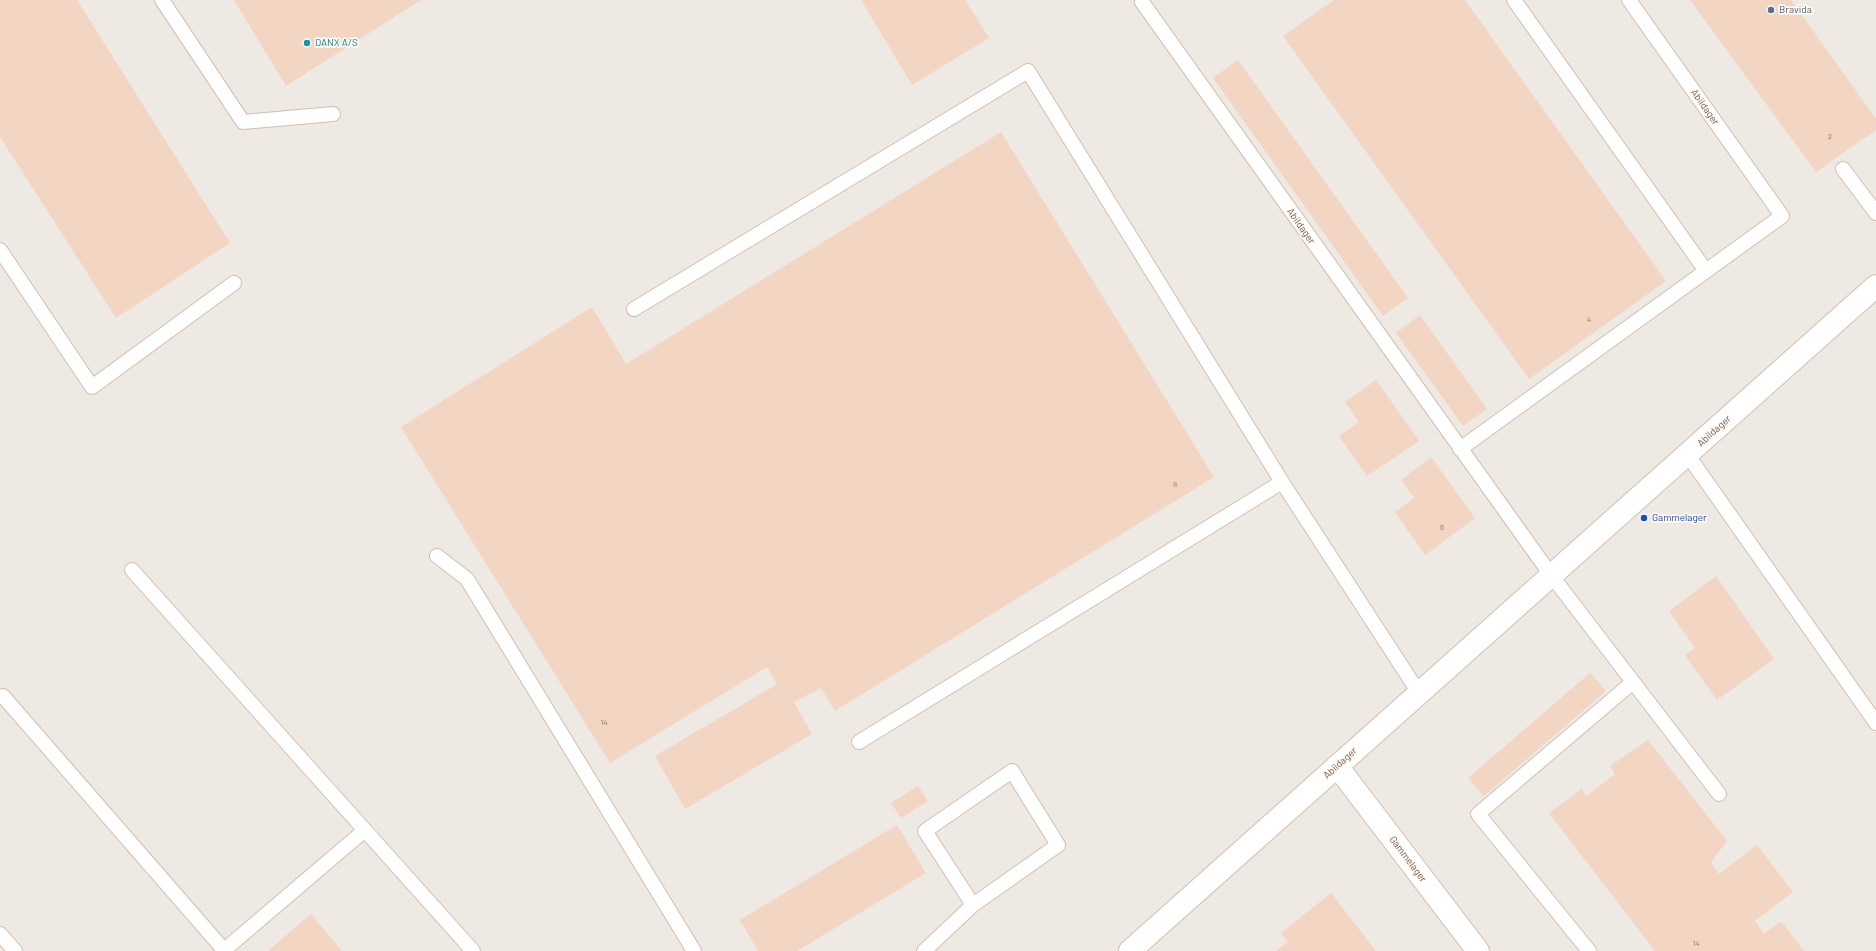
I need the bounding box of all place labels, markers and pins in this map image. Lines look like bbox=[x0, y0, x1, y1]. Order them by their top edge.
place label: Bravida bbox=[1779, 4, 1812, 16]
marker: Bravida bbox=[1766, 5, 1776, 15]
place label: DANX A/S bbox=[315, 37, 358, 49]
marker: DANX A/S bbox=[302, 38, 312, 48]
place label: Gammelager bbox=[1652, 512, 1707, 524]
marker: Gammelager bbox=[1639, 513, 1649, 523]

